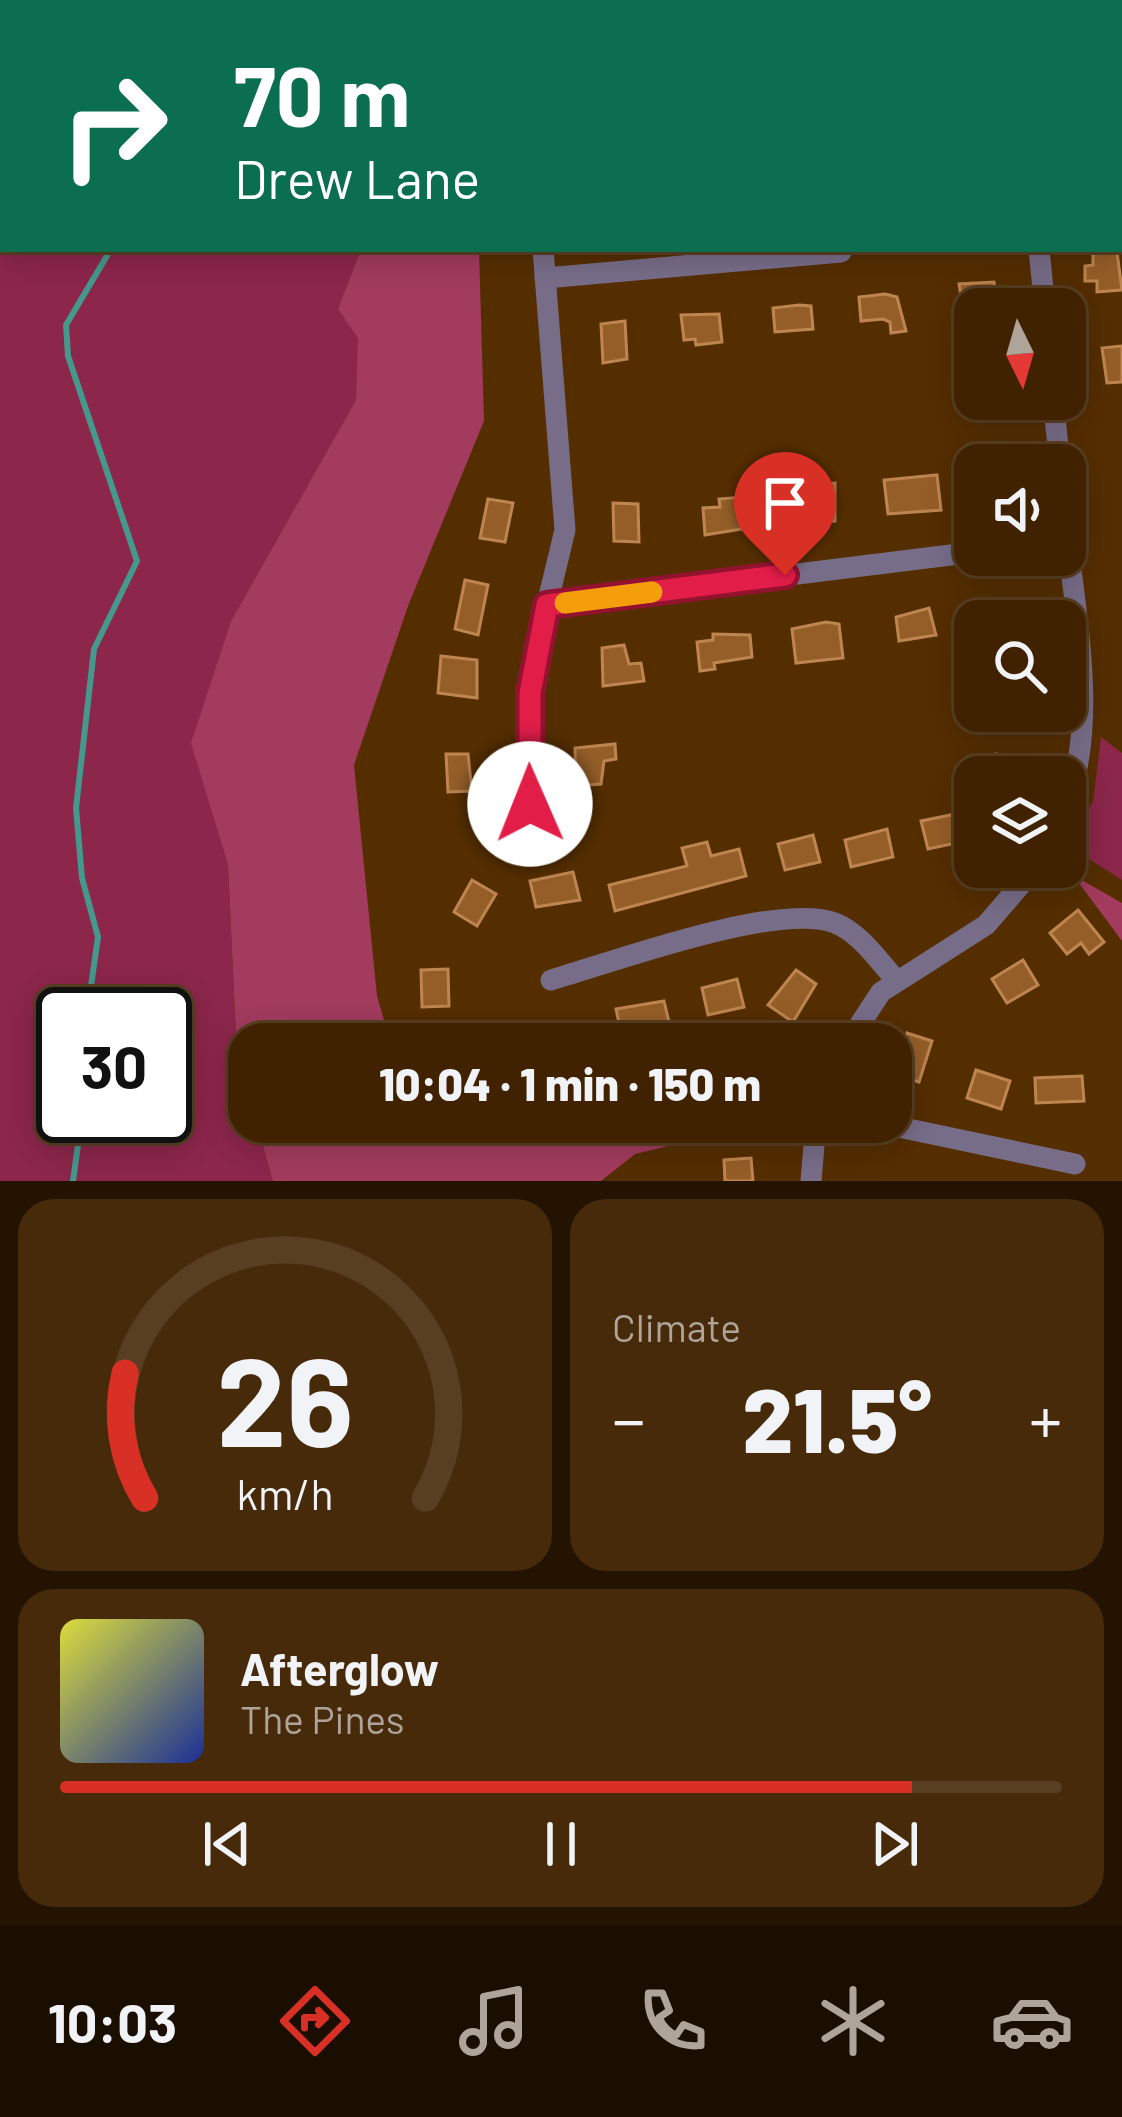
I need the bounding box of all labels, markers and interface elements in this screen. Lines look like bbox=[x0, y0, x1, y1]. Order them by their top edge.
text: 70 m bbox=[234, 43, 410, 144]
icon: right bbox=[36, 48, 192, 204]
text: Drew Lane bbox=[234, 145, 480, 210]
north arrow bbox=[954, 288, 1086, 420]
map controls bbox=[954, 288, 1086, 888]
button: sound bbox=[954, 444, 1086, 576]
pin bbox=[734, 452, 836, 575]
icon: arrive bbox=[752, 470, 818, 536]
button: search bbox=[954, 600, 1086, 732]
position arrow bbox=[467, 741, 593, 867]
button: layers bbox=[954, 756, 1086, 888]
speed limit sign: 30 bbox=[36, 987, 192, 1143]
text: 10:04 · 1 min · 150 m bbox=[379, 1056, 761, 1110]
text: Climate bbox=[612, 1303, 741, 1350]
text: 26 bbox=[217, 1322, 353, 1472]
text: 21.5° bbox=[742, 1363, 932, 1471]
text: − bbox=[612, 1378, 645, 1457]
text: + bbox=[1029, 1378, 1062, 1457]
text: km/h bbox=[236, 1467, 334, 1519]
text: Afterglow bbox=[240, 1641, 439, 1695]
text: The Pines bbox=[240, 1695, 405, 1742]
icon: previous bbox=[194, 1811, 260, 1877]
icon: pause bbox=[528, 1811, 594, 1877]
icon: next bbox=[862, 1811, 928, 1877]
icon: directions bbox=[273, 1979, 357, 2063]
icon: music bbox=[452, 1979, 536, 2063]
icon: phone bbox=[631, 1979, 715, 2063]
icon: climate bbox=[811, 1979, 895, 2063]
icon: car bbox=[990, 1979, 1074, 2063]
text: 10:03 bbox=[48, 1989, 177, 2054]

